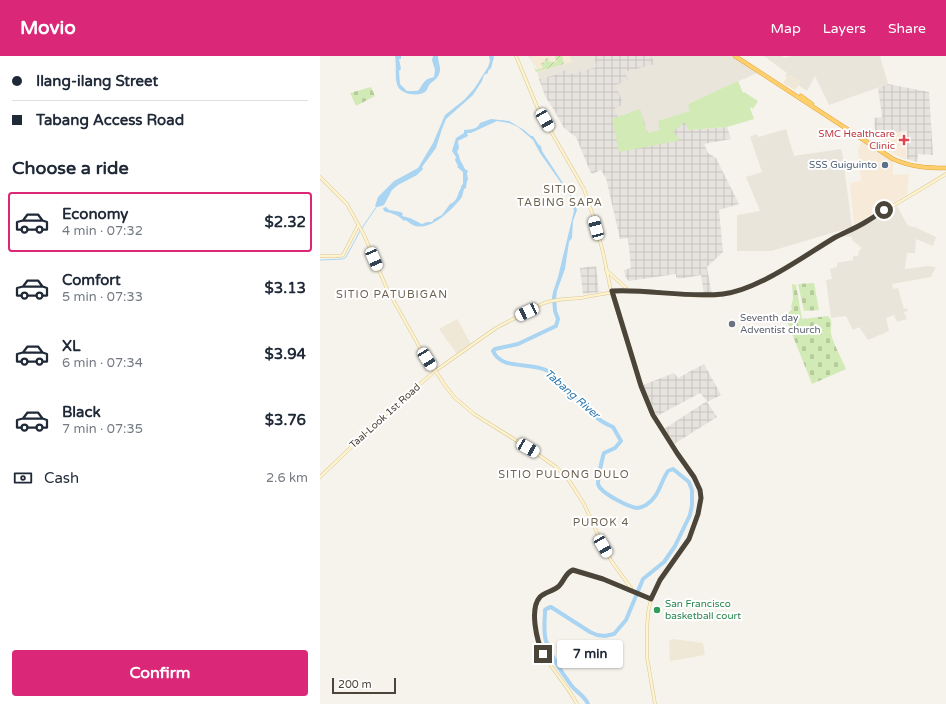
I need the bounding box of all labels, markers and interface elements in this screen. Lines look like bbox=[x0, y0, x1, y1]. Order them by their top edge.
text: Movio bbox=[20, 17, 76, 39]
text: Map bbox=[771, 20, 801, 37]
text: Layers bbox=[823, 20, 866, 37]
text: Share bbox=[888, 20, 926, 37]
text: Ilang-ilang Street bbox=[36, 72, 158, 90]
car bbox=[534, 107, 556, 133]
text: Tabang Access Road bbox=[36, 111, 184, 129]
place label: SMC Healthcare Clinic bbox=[818, 128, 895, 152]
marker: SMC Healthcare Clinic bbox=[898, 134, 910, 146]
text: Choose a ride bbox=[12, 157, 129, 179]
place label: SSS Guiguinto bbox=[809, 159, 877, 171]
marker: SSS Guiguinto bbox=[880, 160, 890, 170]
district label: SITIO TABING SAPA bbox=[517, 183, 603, 209]
route start bbox=[875, 201, 893, 219]
icon: car bbox=[14, 204, 50, 240]
text: Economy bbox=[62, 205, 128, 223]
text: $2.32 bbox=[265, 213, 306, 231]
car bbox=[587, 215, 605, 241]
text: 4 min · 07:32 bbox=[62, 223, 143, 239]
car bbox=[364, 246, 384, 272]
icon: car bbox=[14, 270, 50, 306]
text: Comfort bbox=[62, 271, 121, 289]
text: $3.13 bbox=[265, 279, 306, 297]
district label: SITIO PATUBIGAN bbox=[336, 288, 448, 301]
text: 5 min · 07:33 bbox=[62, 289, 143, 305]
car bbox=[514, 301, 540, 323]
place label: Seventh day Adventist church bbox=[740, 312, 821, 336]
marker: Seventh day Adventist church bbox=[727, 319, 737, 329]
icon: car bbox=[14, 336, 50, 372]
text: XL bbox=[62, 337, 81, 355]
text: $3.94 bbox=[265, 345, 306, 363]
car bbox=[416, 346, 438, 372]
text: 6 min · 07:34 bbox=[62, 355, 143, 371]
water label: Tabang River bbox=[542, 367, 603, 423]
street label: Taal-Look 1st Road bbox=[347, 381, 423, 451]
icon: car bbox=[14, 402, 50, 438]
text: Black bbox=[62, 403, 101, 421]
text: $3.76 bbox=[265, 411, 306, 429]
text: 7 min · 07:35 bbox=[62, 421, 143, 437]
car bbox=[515, 437, 541, 459]
icon: cash bbox=[12, 467, 34, 489]
district label: SITIO PULONG DULO bbox=[498, 468, 630, 481]
text: Cash bbox=[44, 469, 79, 487]
text: 2.6 km bbox=[266, 470, 308, 486]
district label: PUROK 4 bbox=[573, 516, 629, 529]
car bbox=[592, 533, 614, 559]
place label: San Francisco basketball court bbox=[665, 598, 741, 622]
marker: San Francisco basketball court bbox=[652, 605, 662, 615]
callout: 7 min bbox=[557, 640, 623, 668]
route end bbox=[534, 645, 552, 663]
text: 7 min bbox=[573, 646, 607, 662]
button: Confirm bbox=[12, 650, 308, 696]
scale bar bbox=[332, 676, 396, 695]
text: 200 m bbox=[338, 678, 372, 691]

